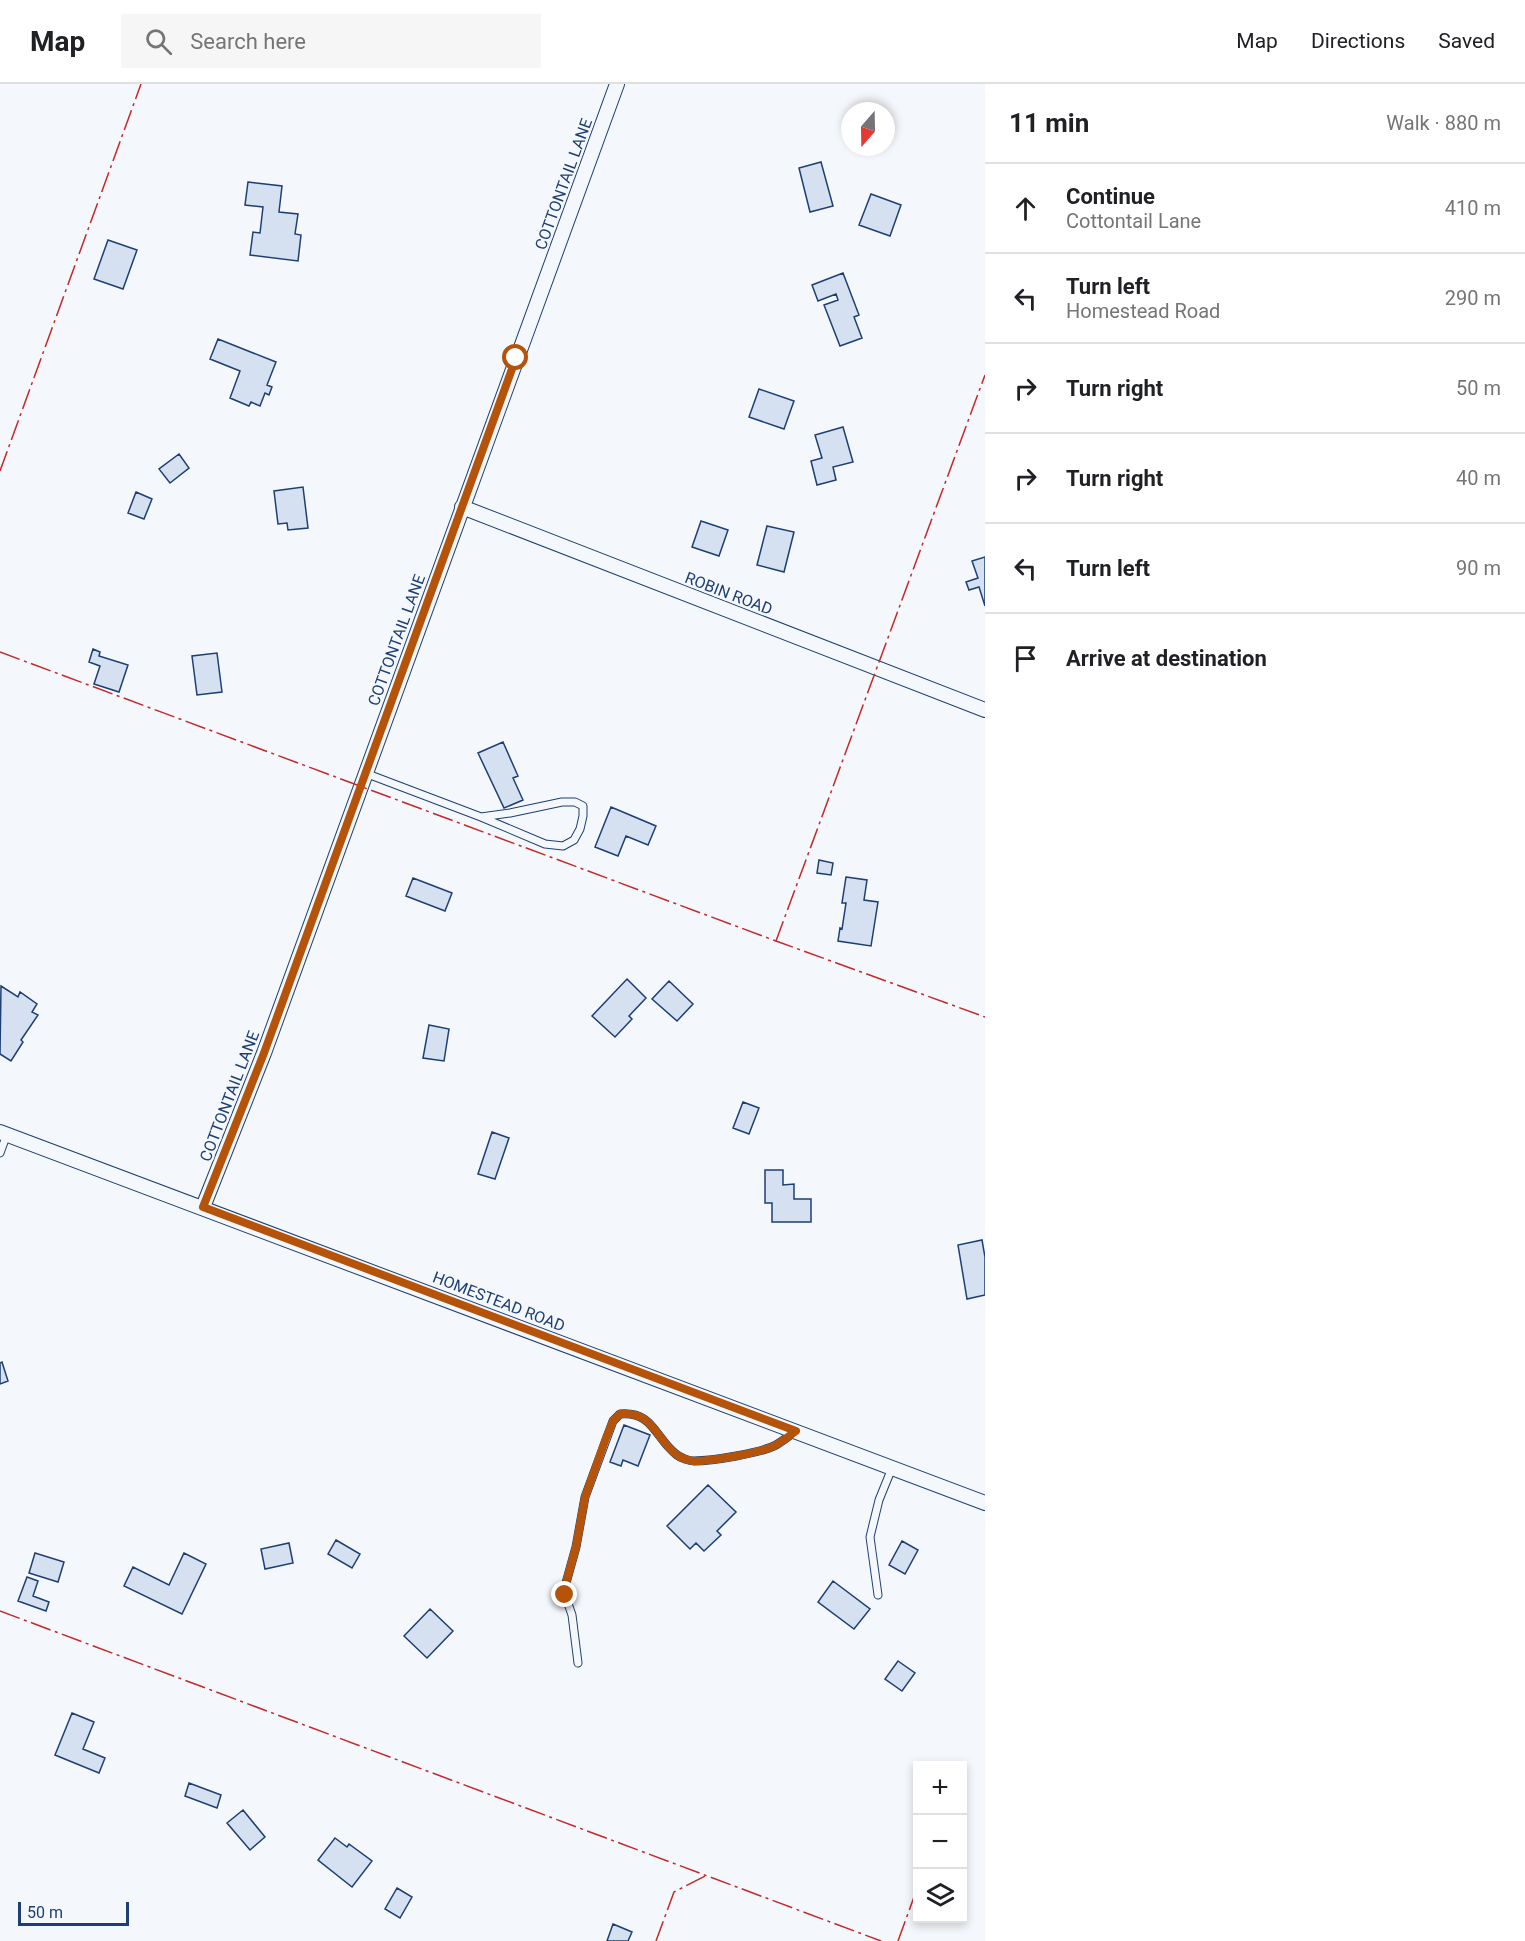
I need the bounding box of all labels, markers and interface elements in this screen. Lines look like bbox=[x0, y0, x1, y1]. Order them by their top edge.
search box bbox=[121, 14, 541, 68]
text: Map bbox=[30, 25, 85, 58]
icon: search bbox=[142, 25, 175, 58]
text: Search here bbox=[190, 29, 306, 54]
text: Map bbox=[1236, 29, 1278, 53]
text: Directions bbox=[1311, 29, 1405, 53]
text: Saved bbox=[1438, 29, 1495, 53]
north arrow bbox=[841, 102, 895, 156]
text: 11 min bbox=[1009, 108, 1089, 138]
text: Walk · 880 m bbox=[1386, 111, 1501, 135]
street label: COTTONTAIL LANE bbox=[531, 116, 596, 252]
text: Continue bbox=[1066, 184, 1155, 209]
icon: ahead bbox=[1009, 192, 1042, 225]
text: 410 m bbox=[1445, 196, 1501, 220]
text: Cottontail Lane bbox=[1066, 209, 1201, 233]
text: Turn left bbox=[1066, 274, 1150, 299]
icon: left bbox=[1009, 282, 1042, 315]
text: 290 m bbox=[1445, 286, 1501, 310]
text: Homestead Road bbox=[1066, 299, 1220, 323]
route start bbox=[502, 344, 528, 370]
icon: right bbox=[1009, 372, 1042, 405]
text: Turn right bbox=[1066, 376, 1163, 401]
text: 50 m bbox=[1456, 376, 1501, 400]
icon: right bbox=[1009, 462, 1042, 495]
text: Turn right bbox=[1066, 466, 1163, 491]
text: 40 m bbox=[1456, 466, 1501, 490]
icon: left bbox=[1009, 552, 1042, 585]
text: Turn left bbox=[1066, 556, 1150, 581]
text: 90 m bbox=[1456, 556, 1501, 580]
street label: ROBIN ROAD bbox=[682, 568, 775, 619]
street label: COTTONTAIL LANE bbox=[364, 572, 429, 708]
icon: arrive bbox=[1009, 642, 1042, 675]
text: Arrive at destination bbox=[1066, 646, 1267, 671]
street label: COTTONTAIL LANE bbox=[196, 1028, 263, 1164]
street label: HOMESTEAD ROAD bbox=[430, 1267, 568, 1335]
route end bbox=[551, 1581, 577, 1607]
map controls bbox=[913, 1761, 967, 1923]
button: + bbox=[913, 1761, 967, 1815]
button: − bbox=[913, 1815, 967, 1869]
button: layers bbox=[913, 1869, 967, 1923]
scale bar bbox=[18, 1899, 129, 1926]
text: 50 m bbox=[27, 1903, 63, 1922]

